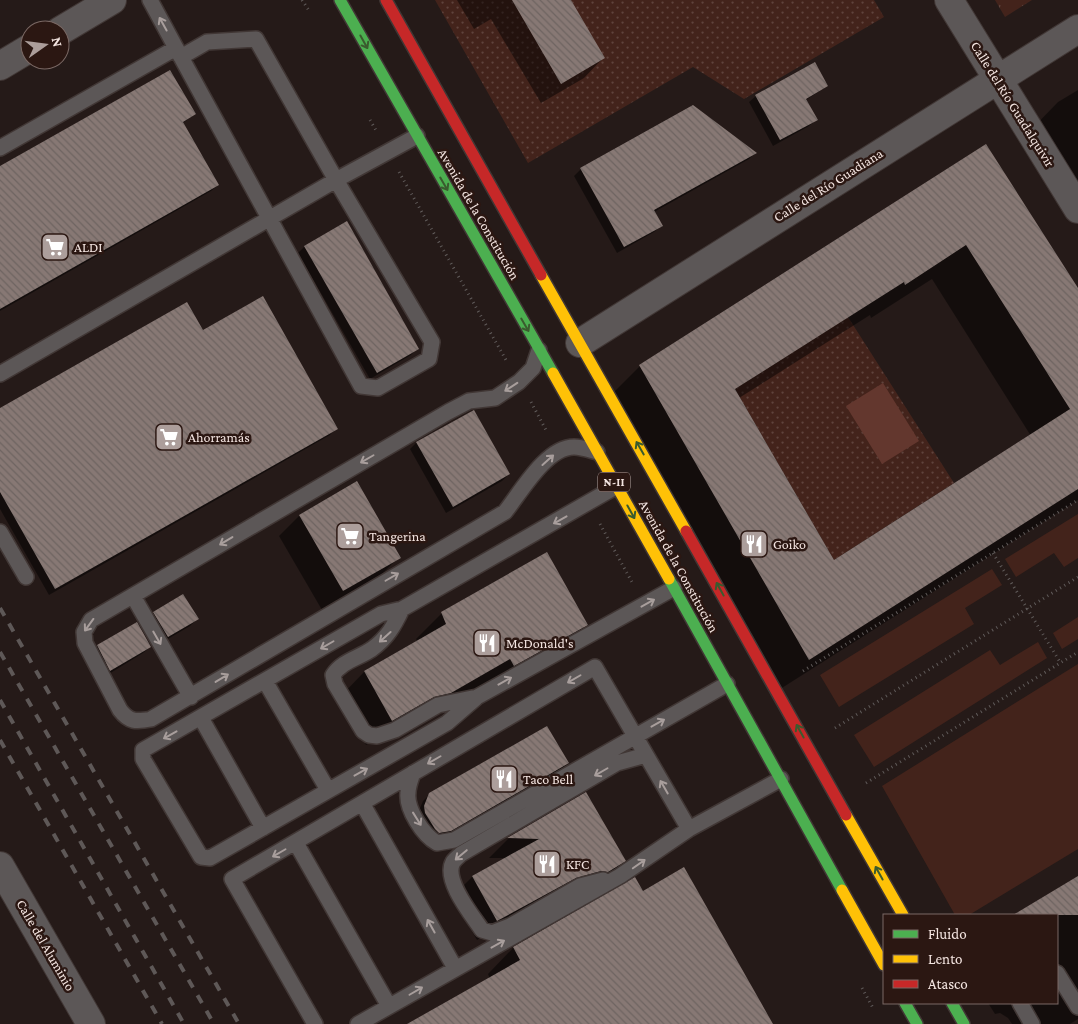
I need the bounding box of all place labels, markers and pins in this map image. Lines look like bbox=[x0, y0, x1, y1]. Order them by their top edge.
supermarket icon: ALDI bbox=[40, 232, 70, 262]
place label: ALDI bbox=[74, 239, 103, 255]
supermarket icon: Ahorramás bbox=[154, 422, 184, 452]
place label: Ahorramás bbox=[188, 429, 250, 445]
supermarket icon: Tangerina bbox=[335, 521, 365, 551]
place label: Tangerina bbox=[369, 528, 426, 544]
restaurant icon: Goiko bbox=[739, 529, 769, 559]
place label: Goiko bbox=[773, 536, 806, 552]
restaurant icon: McDonald's bbox=[472, 628, 502, 658]
place label: McDonald's bbox=[506, 635, 573, 651]
restaurant icon: Taco Bell bbox=[489, 764, 519, 794]
place label: Taco Bell bbox=[523, 771, 573, 787]
restaurant icon: KFC bbox=[532, 849, 562, 879]
place label: KFC bbox=[566, 856, 589, 872]

